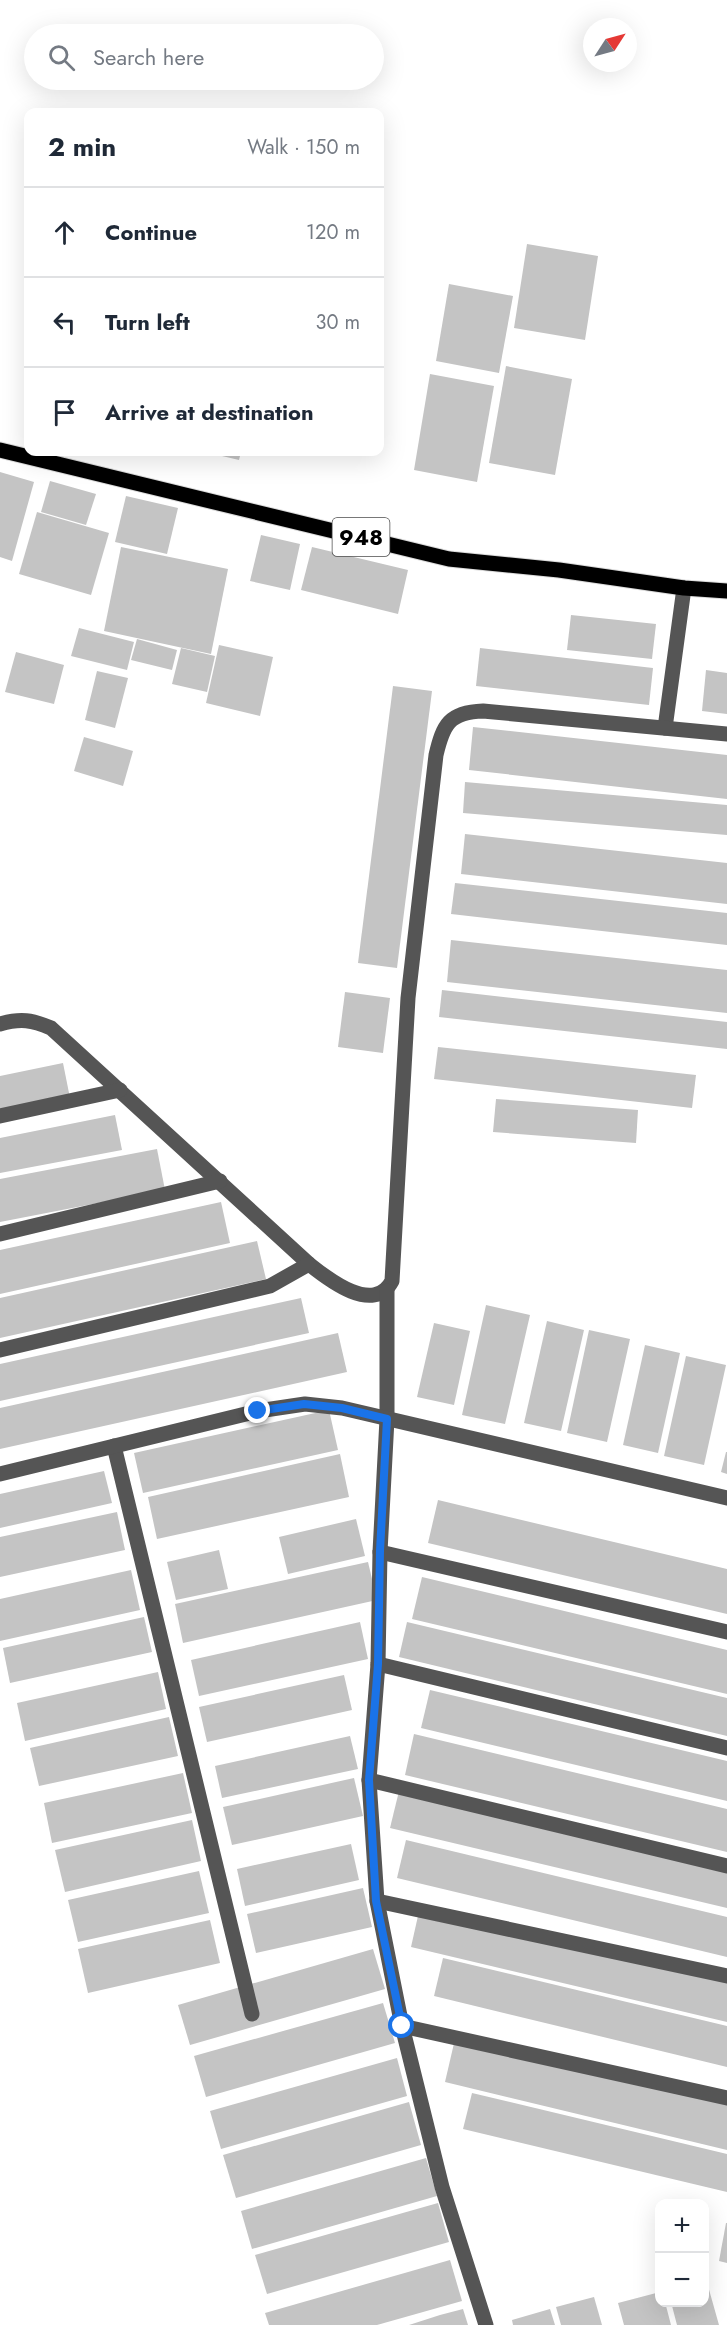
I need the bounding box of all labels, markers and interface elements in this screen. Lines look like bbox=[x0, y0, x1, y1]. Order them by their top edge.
north arrow bbox=[583, 18, 637, 72]
search box bbox=[24, 24, 384, 90]
icon: search bbox=[45, 41, 78, 74]
text: Search here bbox=[93, 41, 204, 73]
text: 2 min bbox=[48, 128, 116, 166]
text: Walk · 150 m bbox=[247, 133, 360, 162]
icon: ahead bbox=[48, 216, 81, 249]
text: Continue bbox=[105, 216, 197, 248]
text: 120 m bbox=[306, 218, 360, 247]
icon: left bbox=[48, 306, 81, 339]
text: Turn left bbox=[105, 306, 190, 338]
text: 30 m bbox=[315, 308, 360, 337]
icon: arrive bbox=[48, 396, 81, 429]
text: Arrive at destination bbox=[105, 396, 314, 428]
road number: 948 bbox=[332, 518, 389, 556]
route end bbox=[244, 1397, 270, 1423]
route start bbox=[388, 2012, 414, 2038]
map controls bbox=[655, 2199, 709, 2307]
button: + bbox=[655, 2199, 709, 2253]
button: − bbox=[655, 2253, 709, 2307]

